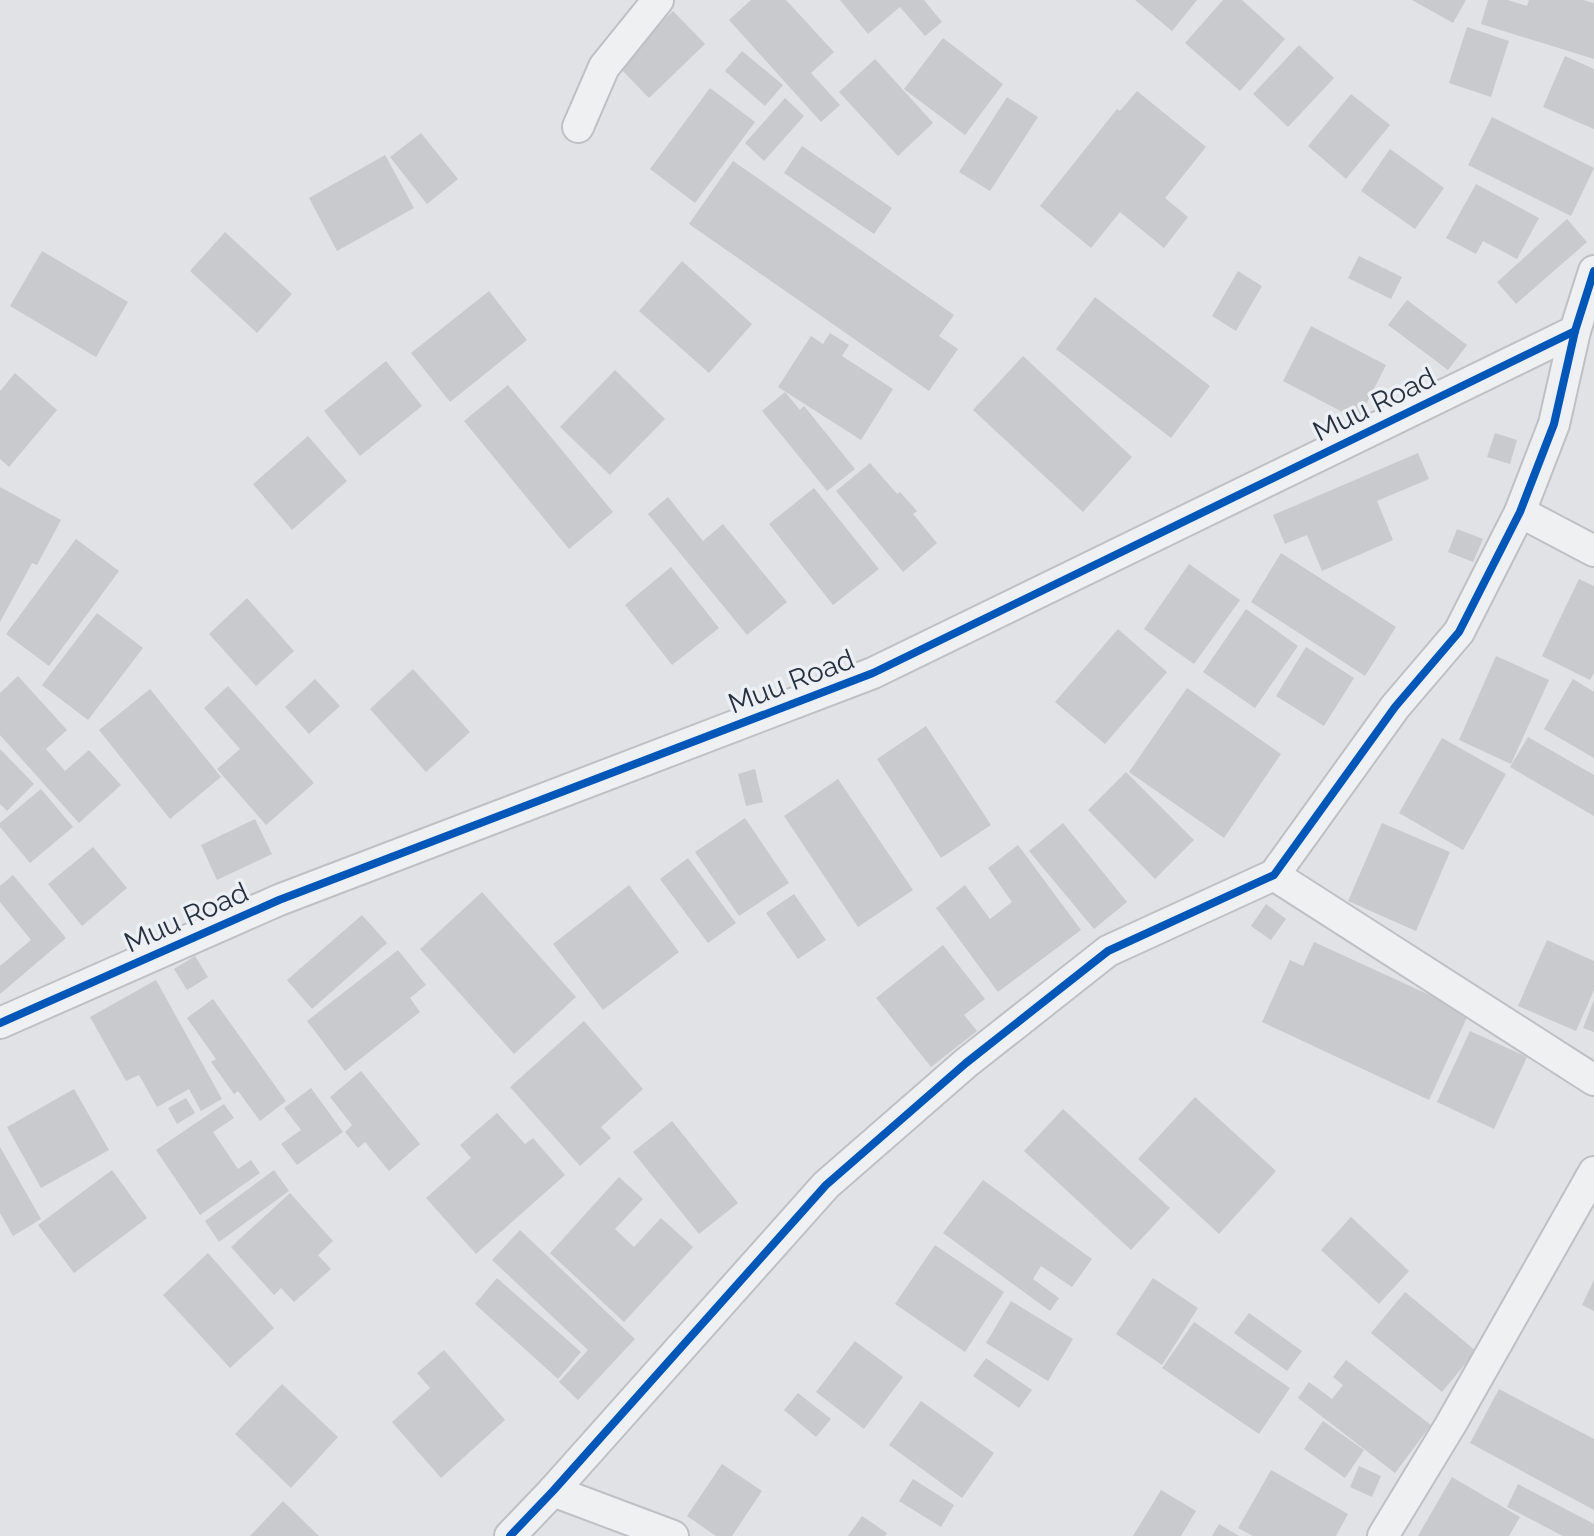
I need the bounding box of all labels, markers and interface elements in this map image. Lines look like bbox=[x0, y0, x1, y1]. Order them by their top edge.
street label: Muu Road bbox=[1308, 361, 1441, 448]
street label: Muu Road bbox=[724, 642, 859, 721]
street label: Muu Road bbox=[119, 876, 253, 959]

